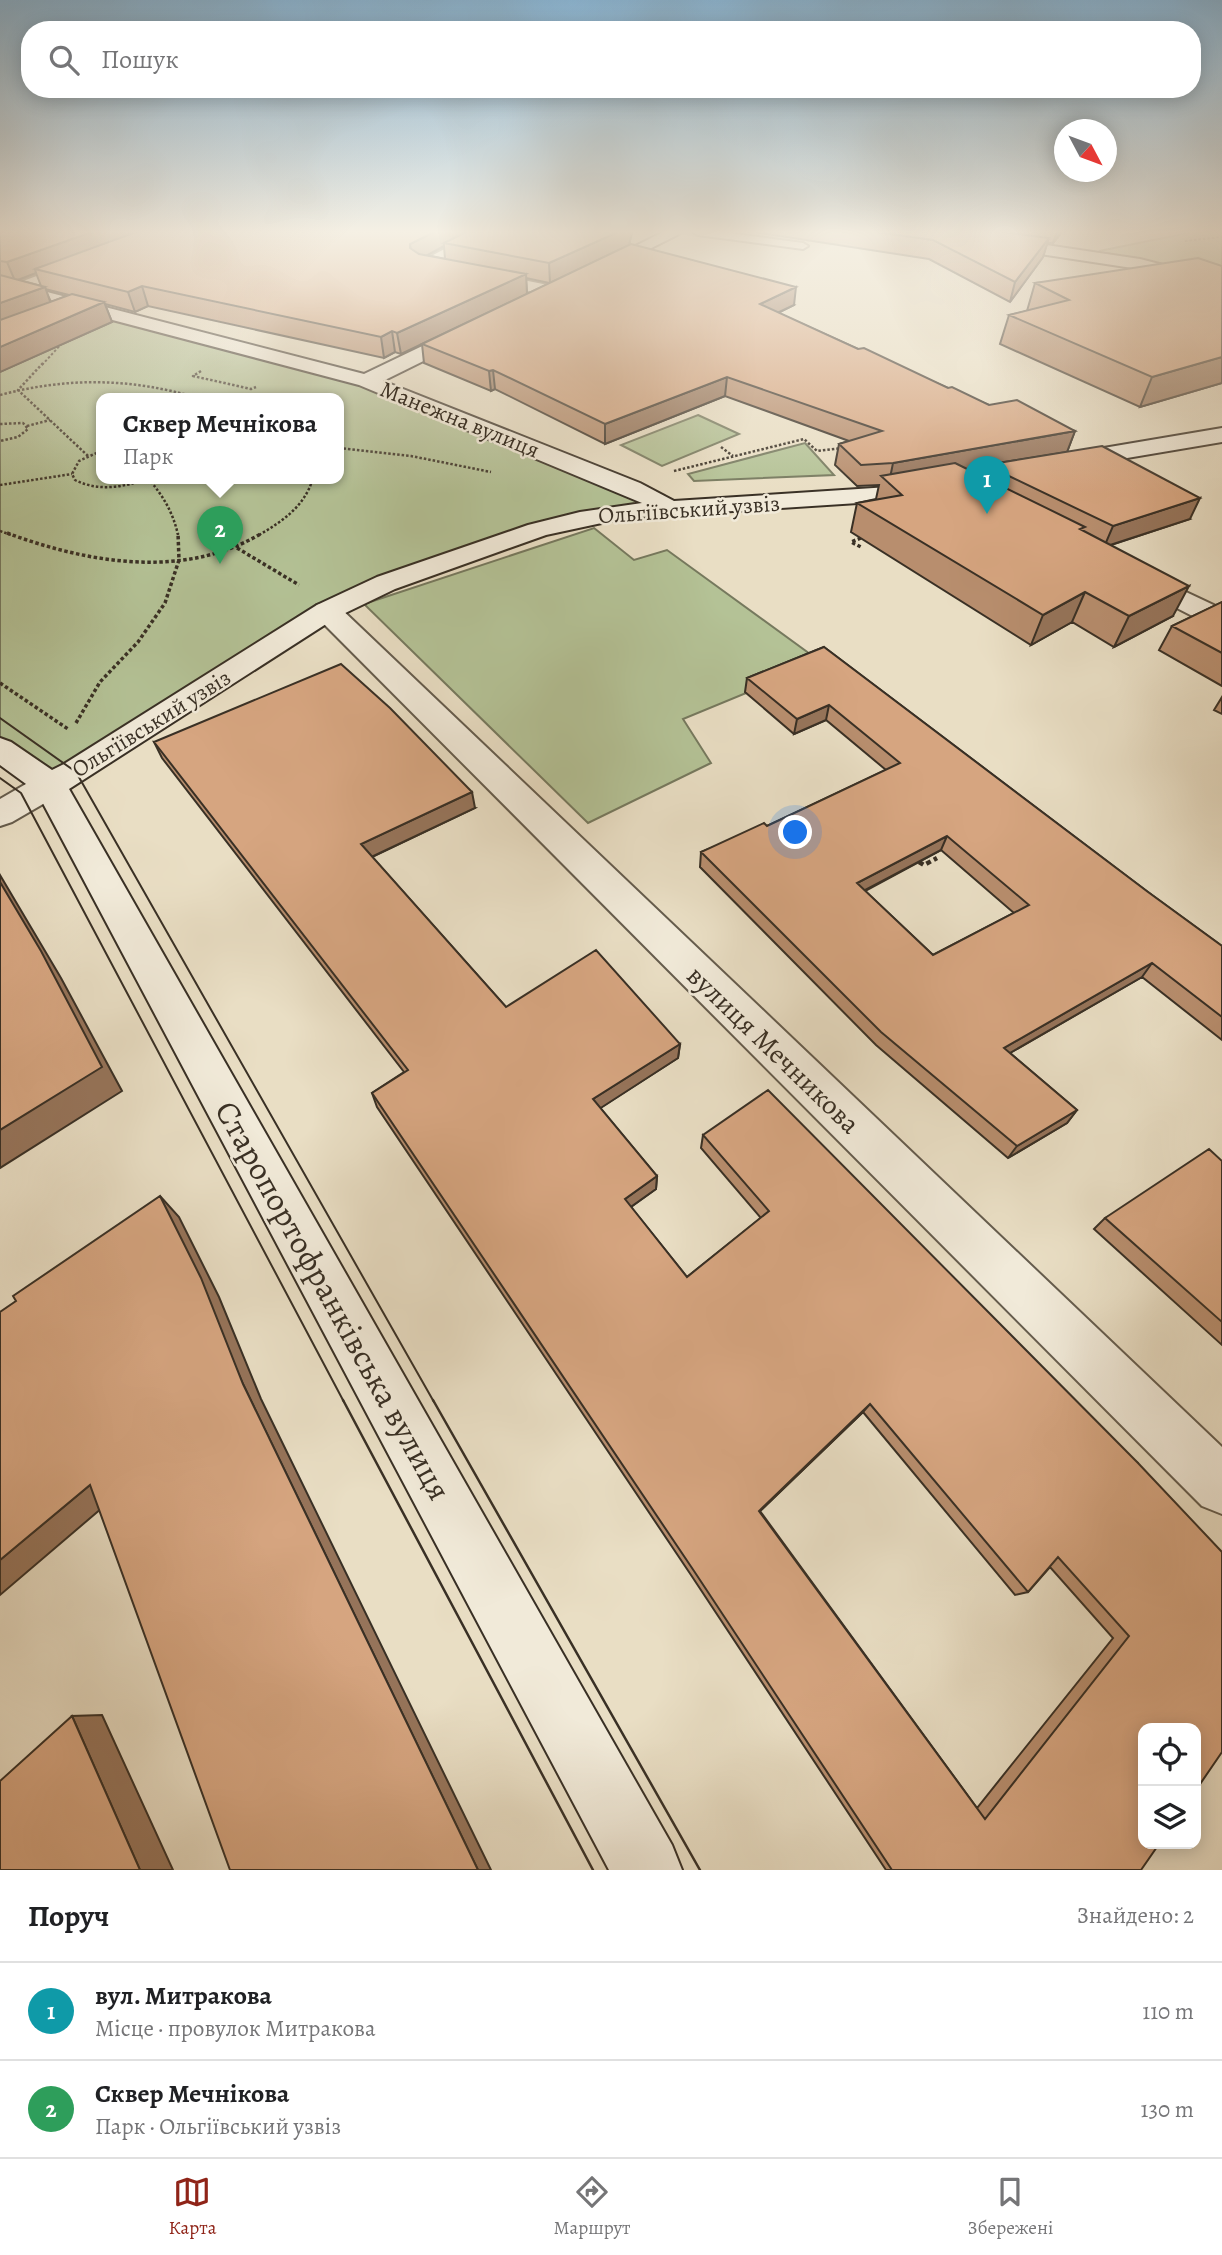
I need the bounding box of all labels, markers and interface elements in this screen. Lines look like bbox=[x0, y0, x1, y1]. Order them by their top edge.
search box bbox=[21, 21, 1201, 98]
icon: search bbox=[45, 41, 83, 79]
text: Пошук bbox=[101, 42, 179, 77]
north arrow bbox=[1054, 119, 1117, 182]
street label: Манежна вулиця bbox=[376, 373, 544, 466]
popup bbox=[96, 393, 344, 484]
text: Сквер Мечнікова bbox=[123, 406, 317, 441]
text: Парк bbox=[123, 441, 173, 472]
pin: 1 bbox=[964, 456, 1010, 514]
street label: Ольгіївський узвіз bbox=[597, 488, 781, 531]
pin: 2 bbox=[197, 506, 243, 564]
street label: Ольгіївський узвіз bbox=[66, 662, 237, 785]
your location bbox=[778, 815, 812, 849]
street label: вулиця Мечникова bbox=[678, 957, 868, 1142]
street label: Старопортофранківська вулиця bbox=[205, 1092, 462, 1508]
map controls bbox=[1138, 1723, 1201, 1849]
button: locate bbox=[1138, 1723, 1201, 1786]
button: layers bbox=[1138, 1786, 1201, 1849]
text: Поруч bbox=[28, 1896, 109, 1936]
text: Знайдено: 2 bbox=[1077, 1900, 1194, 1931]
text: вул. Митракова bbox=[95, 1978, 272, 2013]
text: 1 bbox=[47, 1996, 55, 2027]
text: 110 m bbox=[1142, 1996, 1194, 2027]
text: Місце · провулок Митракова bbox=[95, 2013, 376, 2044]
text: Сквер Мечнікова bbox=[95, 2076, 289, 2111]
text: 2 bbox=[45, 2094, 57, 2125]
text: 130 m bbox=[1141, 2094, 1194, 2125]
text: Парк · Ольгіївський узвіз bbox=[95, 2111, 341, 2142]
tab: Карта bbox=[169, 2173, 216, 2241]
tab: Маршрут bbox=[554, 2173, 630, 2241]
tab: Збережені bbox=[968, 2173, 1053, 2241]

